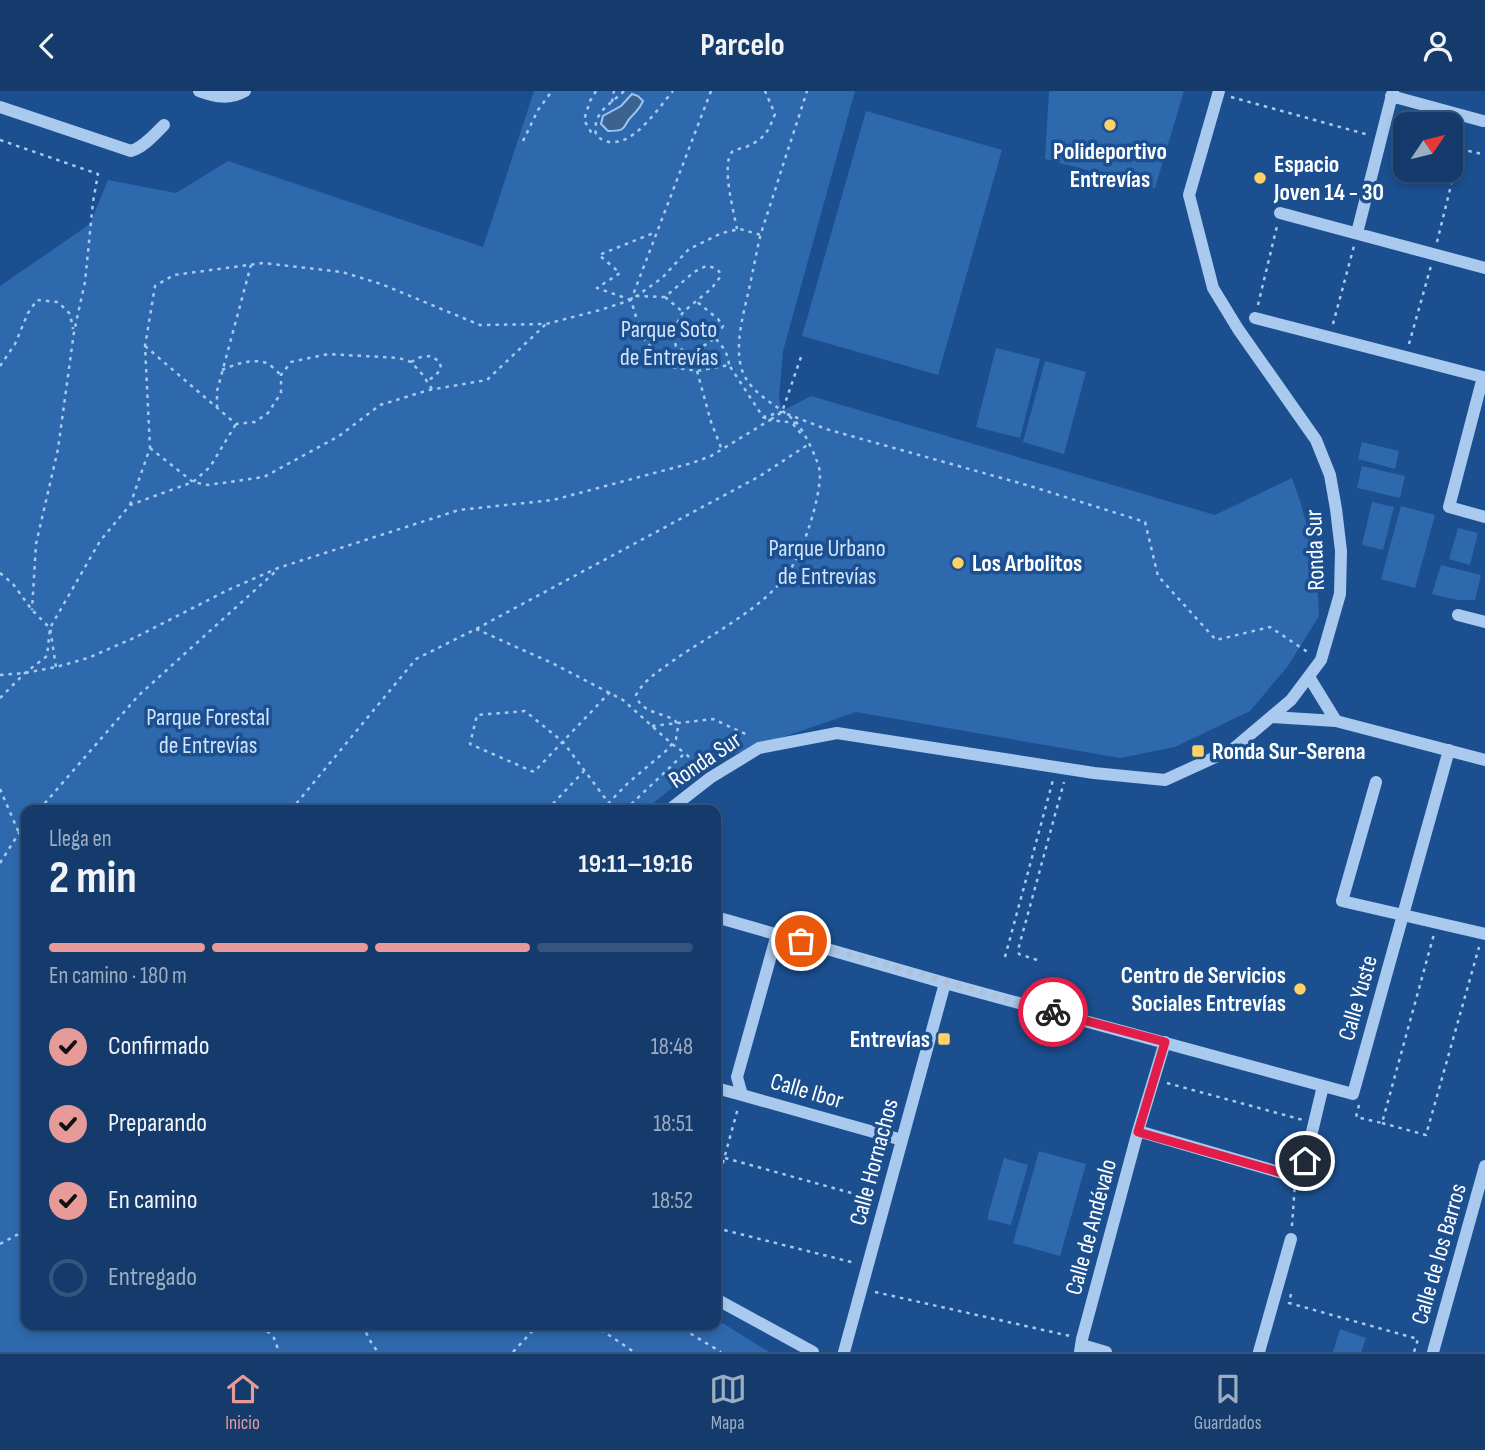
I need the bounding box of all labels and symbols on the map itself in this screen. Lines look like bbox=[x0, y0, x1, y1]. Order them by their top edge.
north arrow bbox=[1393, 112, 1463, 182]
marker: Polideportivo Entrevías bbox=[1102, 117, 1118, 133]
place label: Polideportivo Entrevías bbox=[1053, 137, 1167, 194]
place label: Espacio Joven 14 - 30 bbox=[1273, 150, 1384, 207]
marker: Espacio Joven 14 - 30 bbox=[1252, 170, 1268, 186]
park label: Parque Soto de Entrevías bbox=[620, 315, 718, 372]
street label: Ronda Sur bbox=[1299, 509, 1331, 591]
park label: Parque Urbano de Entrevías bbox=[768, 534, 886, 591]
place label: Los Arbolitos bbox=[972, 549, 1082, 578]
marker: Los Arbolitos bbox=[950, 555, 966, 571]
park label: Parque Forestal de Entrevías bbox=[146, 703, 270, 760]
street label: Ronda Sur bbox=[663, 725, 747, 795]
place label: Ronda Sur-Serena bbox=[1212, 737, 1365, 766]
marker: Ronda Sur-Serena bbox=[1190, 743, 1206, 759]
pin bbox=[771, 911, 831, 971]
street label: Calle Yuste bbox=[1332, 952, 1384, 1044]
place label: Centro de Servicios Sociales Entrevías bbox=[1121, 961, 1286, 1018]
courier bbox=[1018, 977, 1088, 1047]
marker: Centro de Servicios Sociales Entrevías bbox=[1292, 981, 1308, 997]
place label: Entrevías bbox=[850, 1025, 930, 1054]
marker: Entrevías bbox=[936, 1031, 952, 1047]
street label: Calle Ibor bbox=[767, 1067, 847, 1115]
street label: Calle Hornachos bbox=[843, 1096, 905, 1228]
pin bbox=[1275, 1131, 1335, 1191]
street label: Calle de Andévalo bbox=[1059, 1156, 1123, 1298]
street label: Calle de los Barros bbox=[1405, 1180, 1473, 1328]

